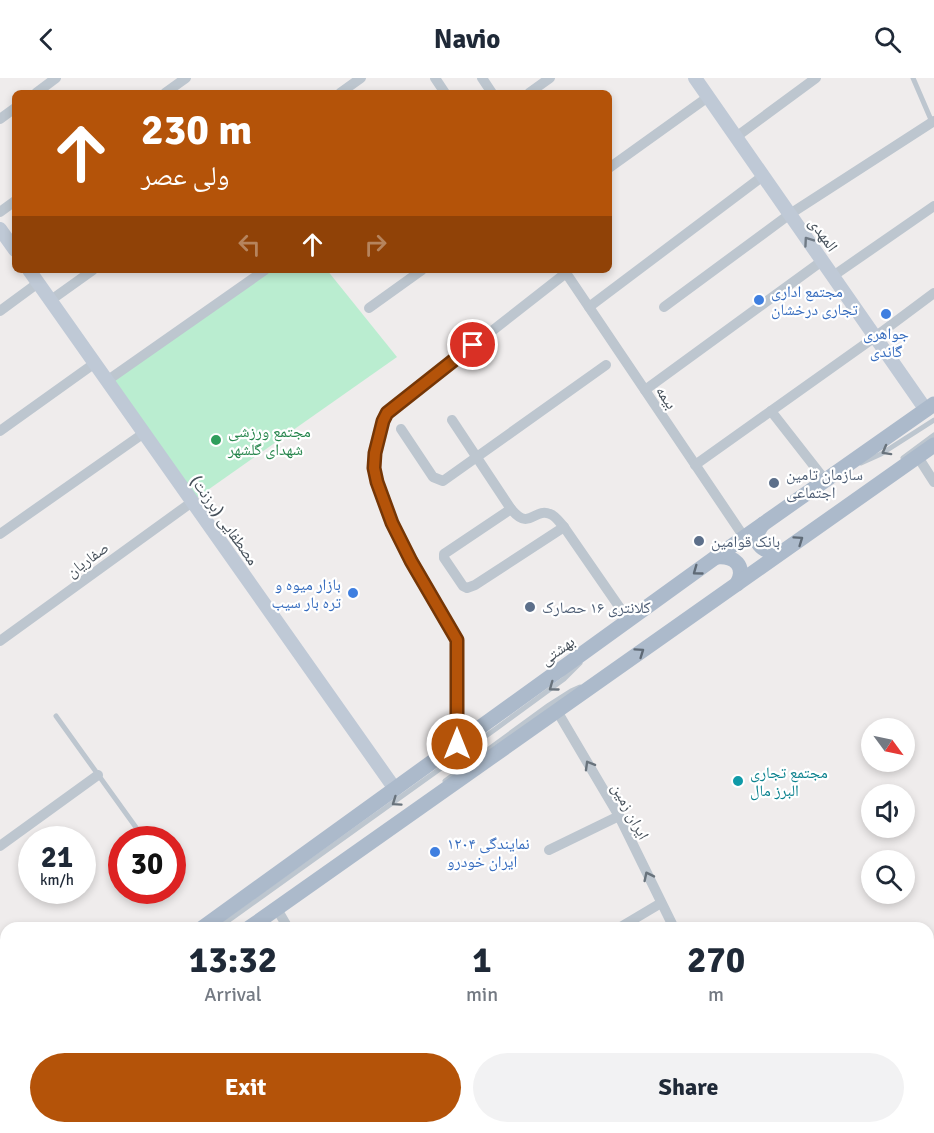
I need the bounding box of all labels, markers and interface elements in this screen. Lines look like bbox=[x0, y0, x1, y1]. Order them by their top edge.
icon: back bbox=[30, 23, 63, 56]
text: Navio bbox=[434, 23, 500, 56]
icon: search bbox=[871, 23, 904, 56]
text: 230 m bbox=[141, 105, 252, 156]
icon: ahead bbox=[42, 114, 120, 192]
text: ولی عصر bbox=[141, 160, 229, 193]
street label: المهدی bbox=[804, 214, 842, 256]
icon: left bbox=[233, 228, 266, 261]
icon: ahead bbox=[296, 228, 329, 261]
icon: right bbox=[359, 228, 392, 261]
one-way arrow bbox=[804, 237, 815, 248]
place label: مجتمع اداری تجاری درخشان bbox=[771, 282, 858, 320]
marker: مجتمع اداری تجاری درخشان bbox=[752, 293, 766, 307]
marker: جواهری گاندی bbox=[879, 307, 893, 321]
pin bbox=[447, 319, 498, 370]
place label: جواهری گاندی bbox=[863, 324, 909, 362]
icon: arrive bbox=[456, 328, 489, 361]
street label: بیمه bbox=[651, 382, 681, 413]
place label: مجتمع ورزشی شهدای گلشهر bbox=[227, 422, 311, 460]
marker: مجتمع ورزشی شهدای گلشهر bbox=[209, 433, 223, 447]
one-way arrow bbox=[882, 444, 892, 455]
place label: سازمان تامین اجتماعی bbox=[786, 465, 863, 503]
street label: مصطفایی (برزنت) bbox=[186, 472, 263, 569]
marker: سازمان تامین اجتماعی bbox=[767, 476, 781, 490]
place label: بانک قوامین bbox=[711, 532, 780, 552]
marker: بانک قوامین bbox=[692, 534, 706, 548]
one-way arrow bbox=[793, 536, 804, 547]
street label: صفاریان bbox=[62, 538, 113, 582]
one-way arrow bbox=[693, 564, 704, 575]
place label: بازار میوه و تره بار سیب bbox=[271, 575, 341, 613]
marker: بازار میوه و تره بار سیب bbox=[346, 586, 360, 600]
place label: کلانتری ۱۶ حصارک bbox=[542, 598, 651, 618]
marker: کلانتری ۱۶ حصارک bbox=[523, 600, 537, 614]
street label: بهشتی bbox=[536, 632, 579, 670]
one-way arrow bbox=[633, 648, 644, 659]
one-way arrow bbox=[549, 680, 560, 691]
position arrow bbox=[425, 712, 489, 776]
north arrow bbox=[861, 718, 915, 772]
map controls bbox=[861, 718, 915, 904]
one-way arrow bbox=[585, 761, 596, 771]
place label: مجتمع تجاری البرز مال bbox=[750, 763, 828, 801]
marker: مجتمع تجاری البرز مال bbox=[731, 774, 745, 788]
street label: ایران زمین bbox=[607, 780, 653, 843]
button: sound bbox=[861, 784, 915, 838]
one-way arrow bbox=[391, 794, 402, 805]
speed limit sign: 30 bbox=[108, 826, 186, 904]
place label: ۱۲۰۴ نمایندگی ایران خودرو bbox=[447, 834, 530, 872]
text: 21 bbox=[41, 839, 73, 876]
marker: ۱۲۰۴ نمایندگی ایران خودرو bbox=[428, 845, 442, 859]
button: search bbox=[861, 850, 915, 904]
text: km/h bbox=[40, 871, 74, 889]
one-way arrow bbox=[644, 871, 656, 882]
text: 13:32 bbox=[189, 938, 277, 983]
text: 1 bbox=[472, 938, 492, 983]
text: 270 bbox=[687, 938, 745, 983]
text: Arrival bbox=[204, 982, 262, 1007]
text: min bbox=[466, 982, 498, 1007]
text: m bbox=[708, 982, 724, 1007]
button: Exit bbox=[30, 1053, 461, 1122]
button: Share bbox=[473, 1053, 904, 1122]

